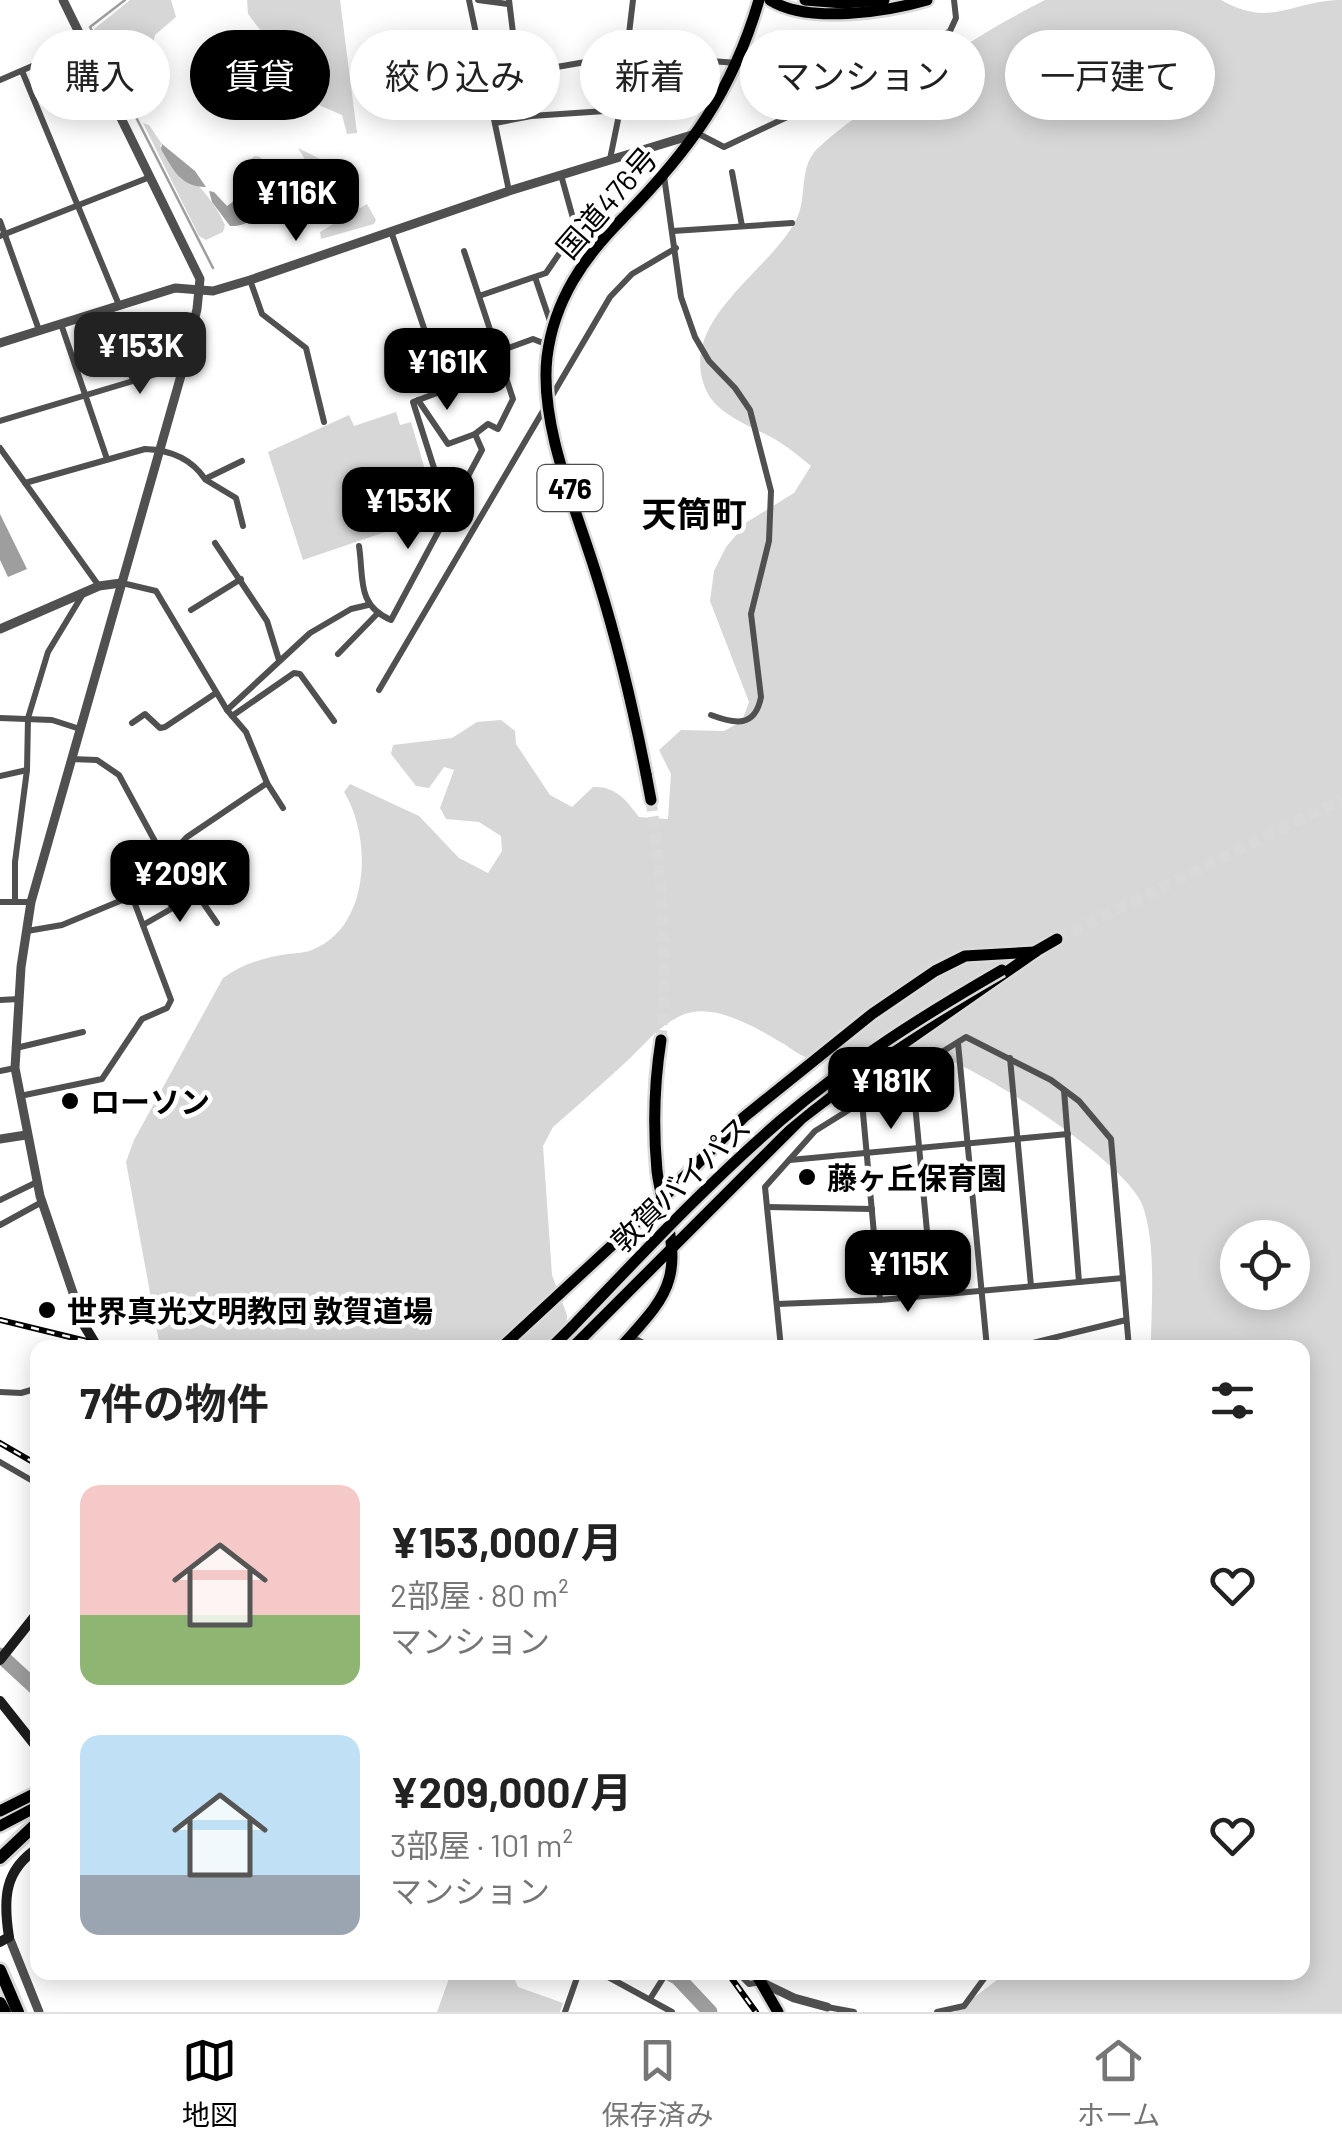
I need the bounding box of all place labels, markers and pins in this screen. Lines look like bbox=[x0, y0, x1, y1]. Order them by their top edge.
pin: ¥116K bbox=[226, 159, 366, 244]
pin: ¥153K bbox=[70, 312, 210, 397]
pin: ¥161K bbox=[377, 328, 517, 413]
pin: ¥153K bbox=[338, 467, 478, 552]
pin: ¥209K bbox=[110, 840, 250, 925]
pin: ¥181K bbox=[821, 1047, 961, 1132]
place label: ローソン bbox=[90, 1083, 210, 1119]
marker: ローソン bbox=[59, 1090, 81, 1112]
place label: 藤ヶ丘保育園 bbox=[827, 1159, 1007, 1195]
marker: 藤ヶ丘保育園 bbox=[796, 1166, 818, 1188]
pin: ¥115K bbox=[838, 1230, 978, 1315]
place label: 世界真光文明教団 敦賀道場 bbox=[67, 1292, 433, 1328]
marker: 世界真光文明教団 敦賀道場 bbox=[36, 1299, 58, 1321]

